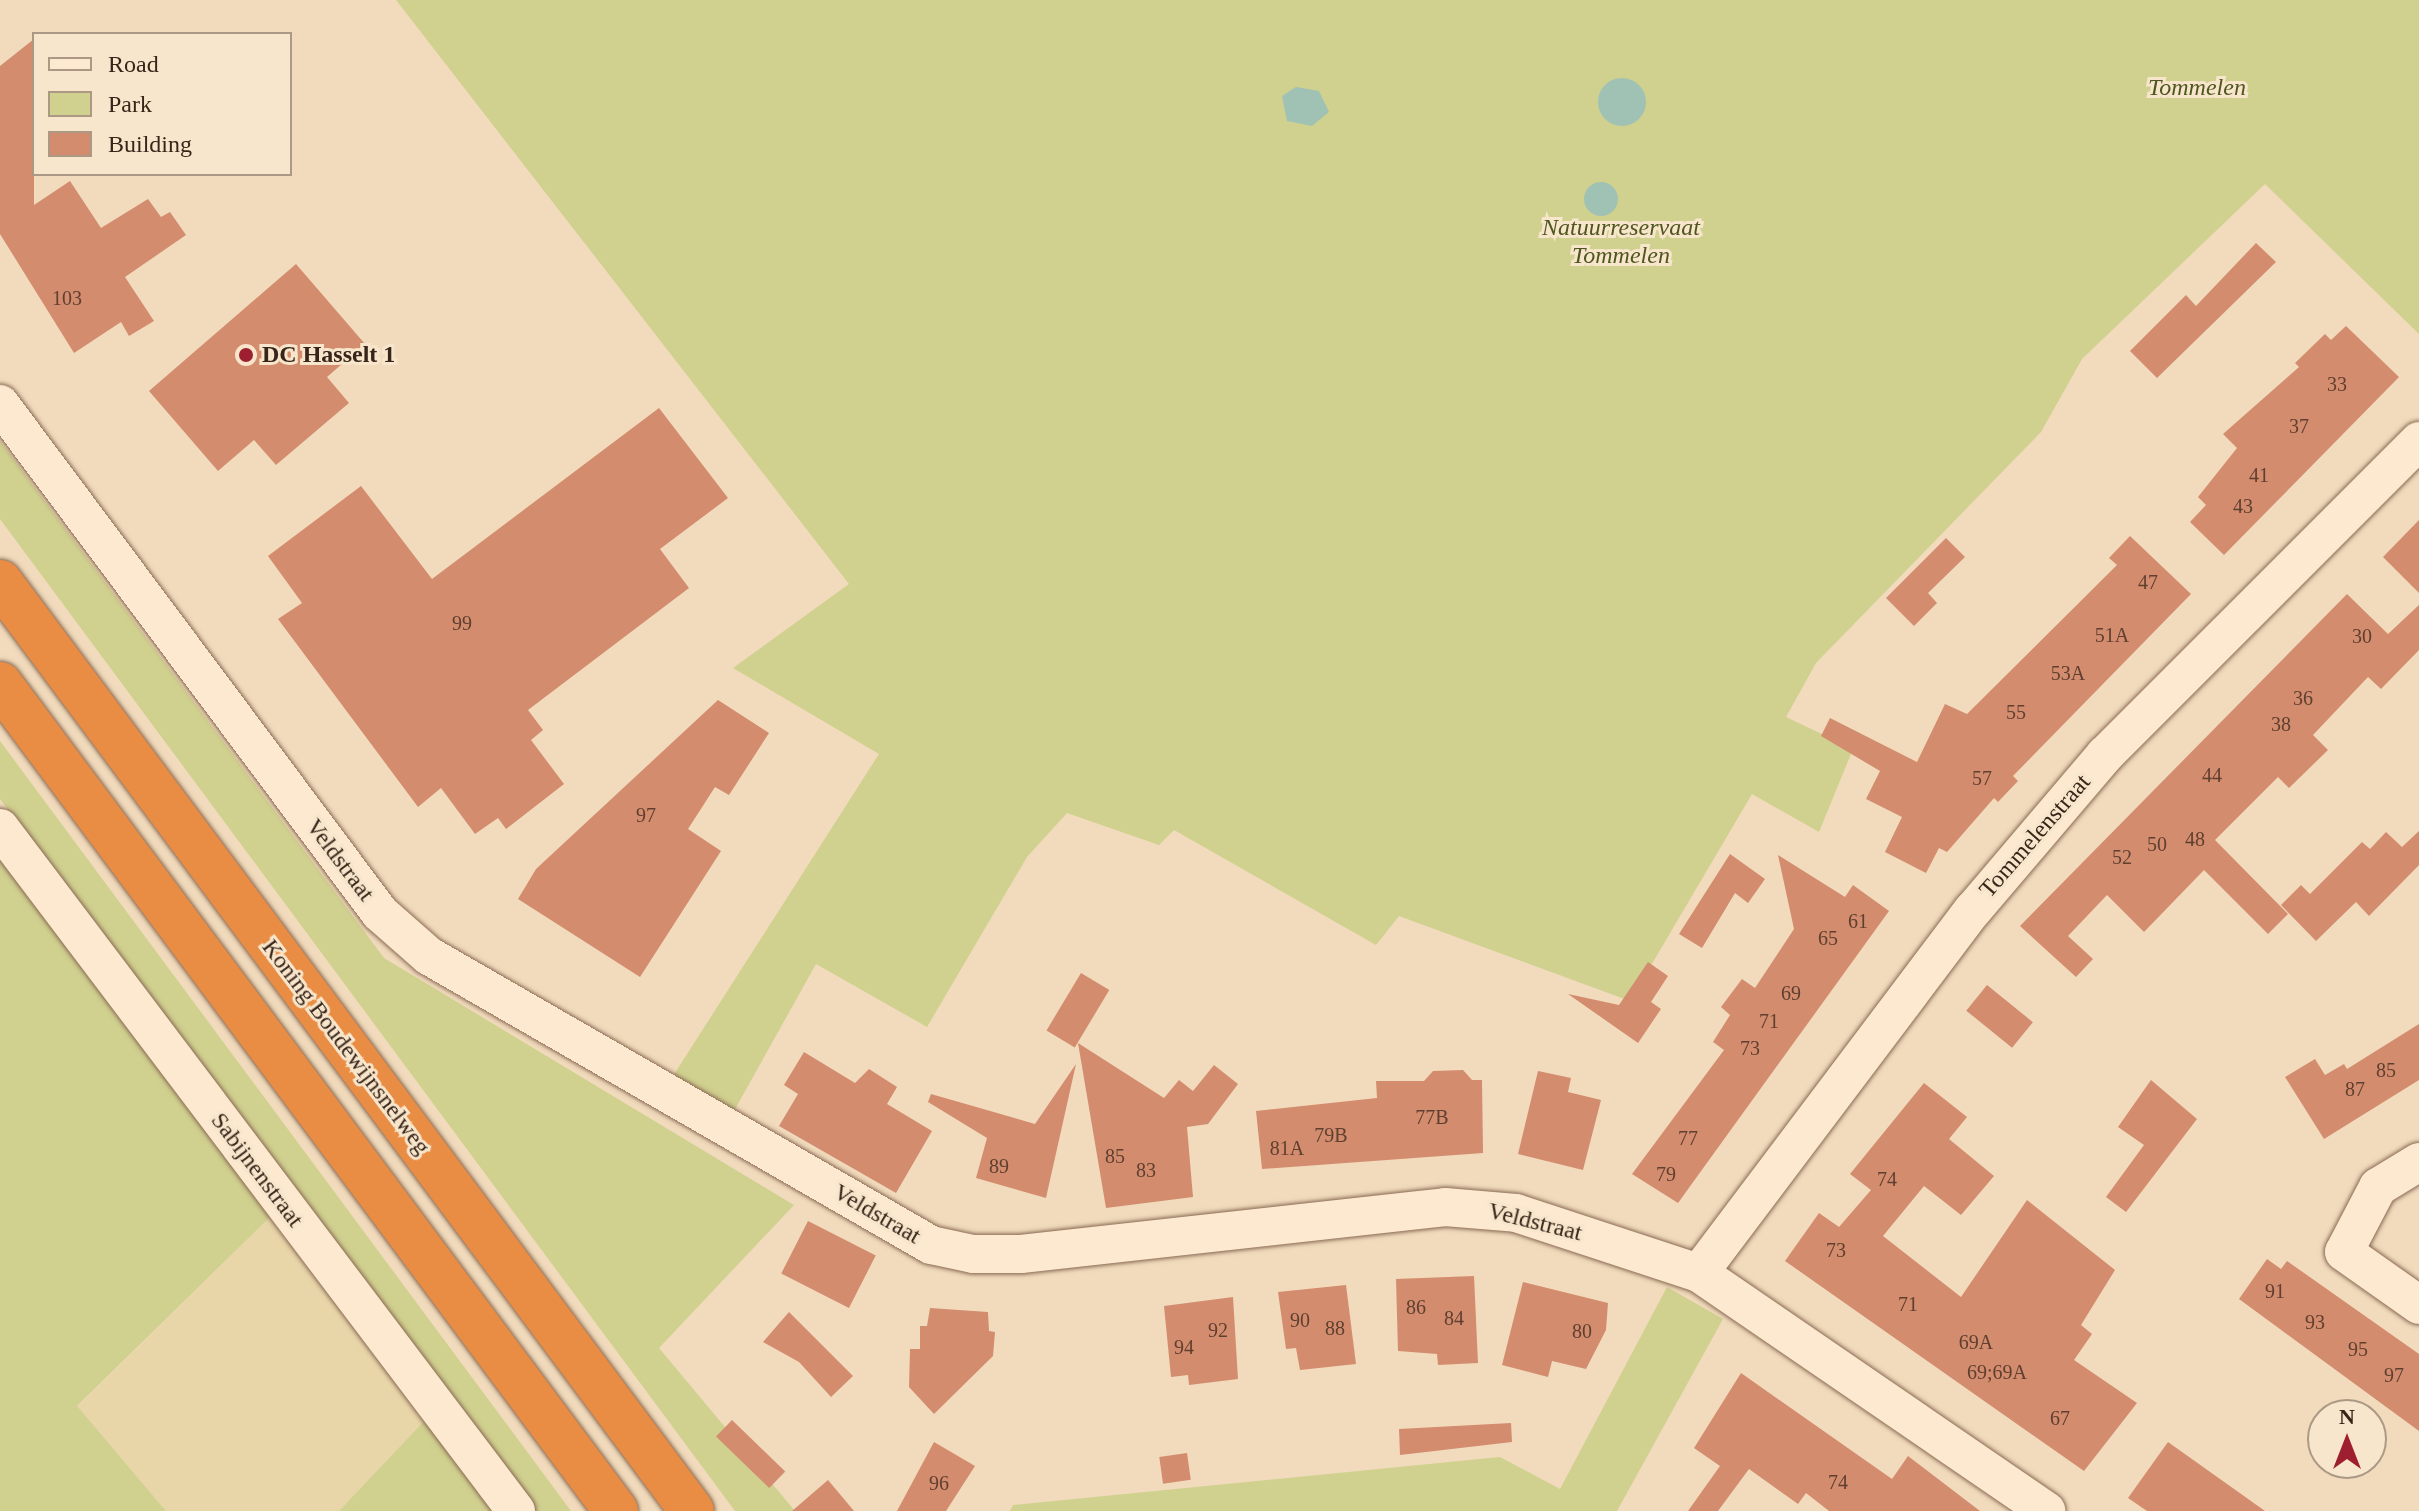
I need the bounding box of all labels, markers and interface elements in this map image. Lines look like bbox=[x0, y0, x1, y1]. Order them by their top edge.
legend bbox=[32, 32, 292, 176]
text: Road bbox=[108, 51, 159, 77]
park label: Tommelen bbox=[2148, 74, 2246, 102]
text: Park bbox=[108, 91, 152, 117]
text: Building bbox=[108, 131, 192, 157]
park label: Natuurreservaat Tommelen bbox=[1542, 214, 1700, 270]
house number: 103 bbox=[52, 286, 82, 310]
place label: DC Hasselt 1 bbox=[262, 341, 395, 369]
marker: DC Hasselt 1 bbox=[237, 346, 255, 364]
house number: 33 bbox=[2327, 372, 2347, 396]
house number: 37 bbox=[2289, 414, 2309, 438]
house number: 41 bbox=[2249, 463, 2269, 487]
house number: 43 bbox=[2233, 494, 2253, 518]
house number: 47 bbox=[2138, 570, 2158, 594]
house number: 99 bbox=[452, 611, 472, 635]
house number: 51A bbox=[2095, 623, 2129, 647]
house number: 30 bbox=[2352, 624, 2372, 648]
house number: 53A bbox=[2051, 661, 2085, 685]
house number: 36 bbox=[2293, 686, 2313, 710]
house number: 55 bbox=[2006, 700, 2026, 724]
house number: 38 bbox=[2271, 712, 2291, 736]
house number: 44 bbox=[2202, 763, 2222, 787]
house number: 57 bbox=[1972, 766, 1992, 790]
street label: Tommelenstraat bbox=[1974, 768, 2096, 904]
house number: 97 bbox=[636, 803, 656, 827]
street label: Veldstraat bbox=[300, 813, 380, 907]
house number: 48 bbox=[2185, 827, 2205, 851]
house number: 50 bbox=[2147, 832, 2167, 856]
house number: 52 bbox=[2112, 845, 2132, 869]
house number: 61 bbox=[1848, 909, 1868, 933]
house number: 65 bbox=[1818, 926, 1838, 950]
street label: Koning Boudewijnsnelweg bbox=[256, 934, 436, 1160]
house number: 69 bbox=[1781, 981, 1801, 1005]
house number: 71 bbox=[1759, 1009, 1779, 1033]
house number: 73 bbox=[1740, 1036, 1760, 1060]
house number: 85 bbox=[2376, 1058, 2396, 1082]
house number: 87 bbox=[2345, 1077, 2365, 1101]
house number: 77B bbox=[1415, 1105, 1449, 1129]
street label: Sabijnenstraat bbox=[205, 1107, 309, 1233]
house number: 79B bbox=[1314, 1123, 1348, 1147]
house number: 77 bbox=[1678, 1126, 1698, 1150]
house number: 81A bbox=[1270, 1136, 1304, 1160]
house number: 85 bbox=[1105, 1144, 1125, 1168]
house number: 89 bbox=[989, 1154, 1009, 1178]
house number: 83 bbox=[1136, 1158, 1156, 1182]
house number: 79 bbox=[1656, 1162, 1676, 1186]
house number: 74 bbox=[1877, 1167, 1897, 1191]
street label: Veldstraat bbox=[828, 1178, 926, 1250]
street label: Veldstraat bbox=[1485, 1196, 1585, 1248]
house number: 73 bbox=[1826, 1238, 1846, 1262]
house number: 91 bbox=[2265, 1279, 2285, 1303]
house number: 71 bbox=[1898, 1292, 1918, 1316]
house number: 86 bbox=[1406, 1295, 1426, 1319]
house number: 84 bbox=[1444, 1306, 1464, 1330]
house number: 90 bbox=[1290, 1308, 1310, 1332]
house number: 93 bbox=[2305, 1310, 2325, 1334]
house number: 88 bbox=[1325, 1316, 1345, 1340]
house number: 92 bbox=[1208, 1318, 1228, 1342]
house number: 80 bbox=[1572, 1319, 1592, 1343]
house number: 69A bbox=[1959, 1330, 1993, 1354]
house number: 94 bbox=[1174, 1335, 1194, 1359]
house number: 95 bbox=[2348, 1337, 2368, 1361]
house number: 69;69A bbox=[1967, 1360, 2027, 1384]
house number: 97 bbox=[2384, 1363, 2404, 1387]
north arrow bbox=[2307, 1399, 2387, 1479]
text: N bbox=[2339, 1404, 2355, 1429]
house number: 67 bbox=[2050, 1406, 2070, 1430]
house number: 74 bbox=[1828, 1470, 1848, 1494]
house number: 96 bbox=[929, 1471, 949, 1495]

